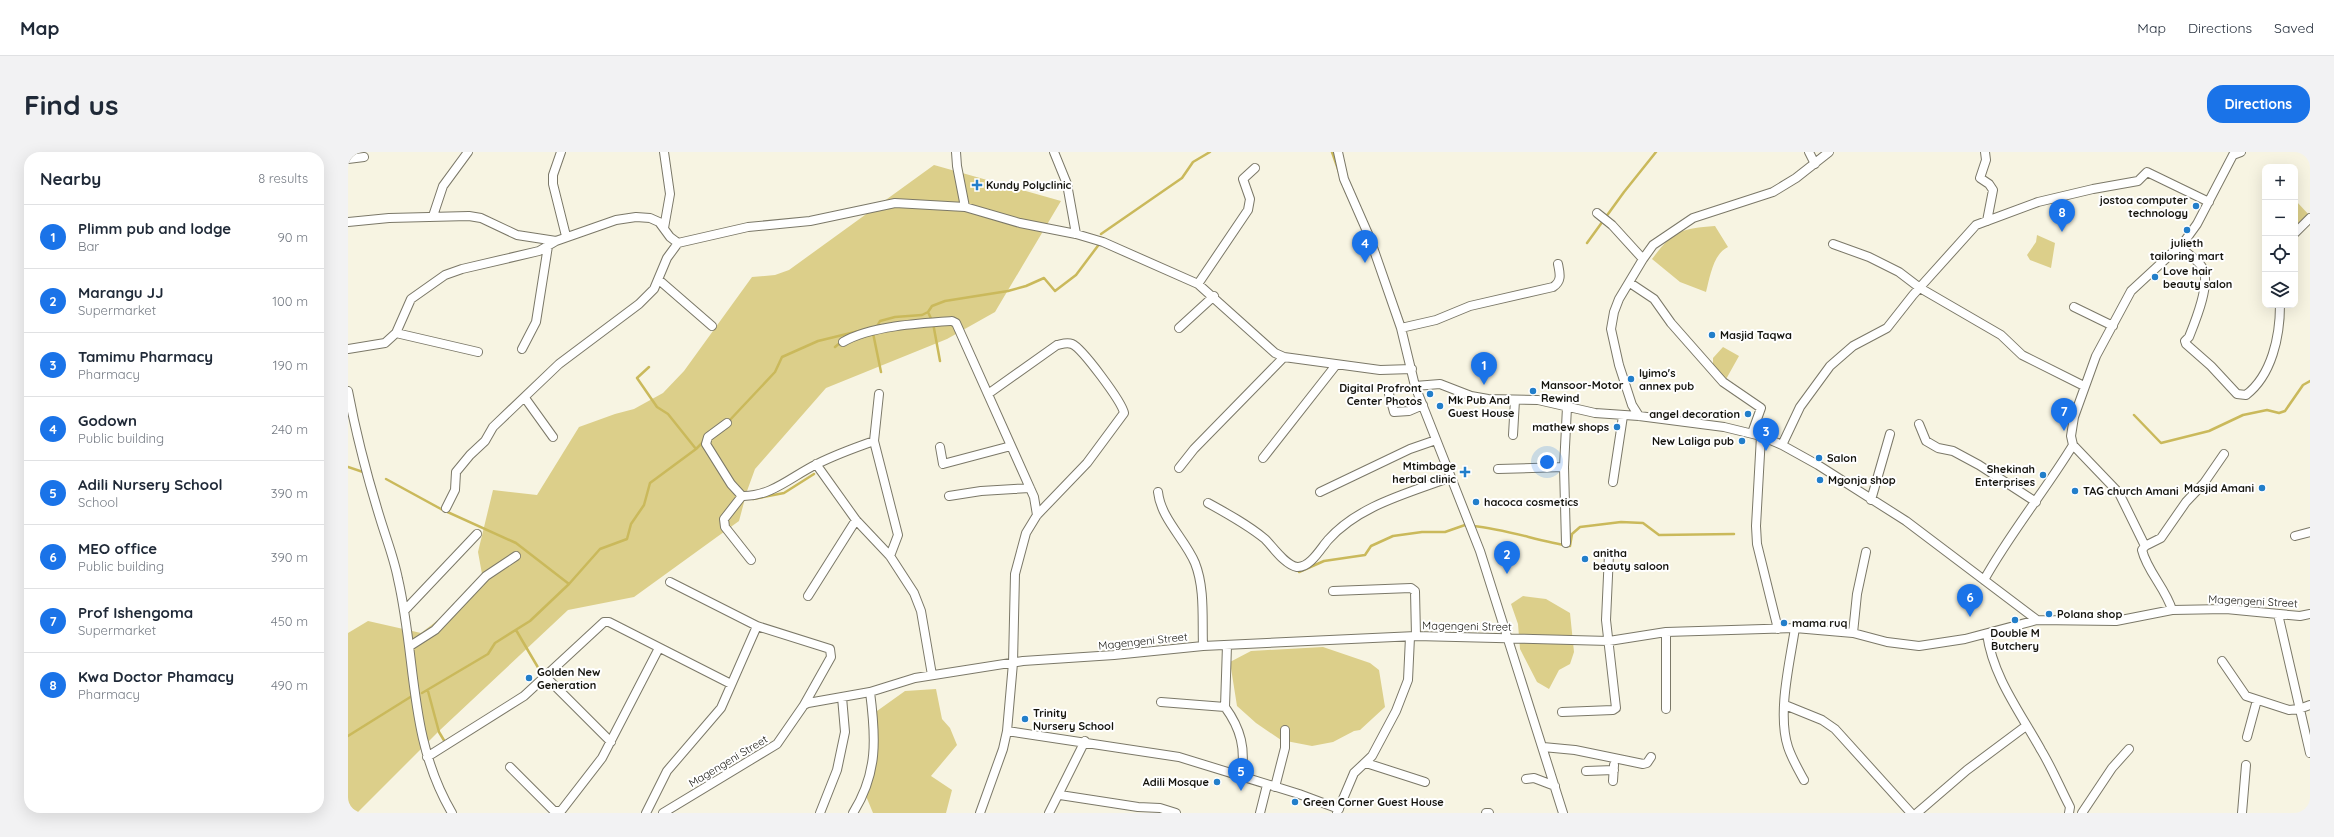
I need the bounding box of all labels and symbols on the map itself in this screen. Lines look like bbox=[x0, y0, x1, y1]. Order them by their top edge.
place label: Kundy Polyclinic bbox=[986, 178, 1072, 192]
marker: Kundy Polyclinic bbox=[971, 179, 983, 191]
place label: jostoa computer technology bbox=[2099, 193, 2188, 220]
pin: 8 bbox=[2049, 199, 2075, 232]
marker: jostoa computer technology bbox=[2191, 201, 2201, 211]
marker: julieth tailoring mart bbox=[2182, 225, 2192, 235]
pin: 4 bbox=[1352, 230, 1378, 263]
place label: julieth tailoring mart bbox=[2150, 236, 2224, 263]
place label: Love hair beauty salon bbox=[2163, 264, 2232, 291]
marker: Love hair beauty salon bbox=[2150, 272, 2160, 282]
place label: Masjid Taqwa bbox=[1720, 328, 1792, 342]
marker: Masjid Taqwa bbox=[1707, 330, 1717, 340]
pin: 1 bbox=[1471, 352, 1497, 385]
place label: lyimo's annex pub bbox=[1639, 366, 1694, 393]
marker: lyimo's annex pub bbox=[1626, 374, 1636, 384]
place label: Mansoor-Motor Rewind bbox=[1541, 378, 1624, 405]
place label: Digital Profront Center Photos bbox=[1339, 381, 1422, 408]
marker: Mansoor-Motor Rewind bbox=[1528, 386, 1538, 396]
marker: Digital Profront Center Photos bbox=[1425, 389, 1435, 399]
place label: Mk Pub And Guest House bbox=[1448, 393, 1515, 420]
pin: 7 bbox=[2051, 398, 2077, 431]
marker: Mk Pub And Guest House bbox=[1435, 401, 1445, 411]
place label: angel decoration bbox=[1649, 407, 1740, 421]
marker: angel decoration bbox=[1743, 409, 1753, 419]
pin: 3 bbox=[1753, 418, 1779, 451]
place label: mathew shops bbox=[1532, 420, 1609, 434]
marker: mathew shops bbox=[1612, 422, 1622, 432]
place label: New Laliga pub bbox=[1652, 434, 1734, 448]
marker: New Laliga pub bbox=[1737, 436, 1747, 446]
place label: Salon bbox=[1827, 451, 1857, 465]
your location bbox=[1537, 452, 1557, 472]
marker: Salon bbox=[1814, 453, 1824, 463]
place label: Mtimbage herbal clinic bbox=[1392, 459, 1457, 486]
place label: Shekinah Enterprises bbox=[1975, 462, 2035, 489]
marker: Mtimbage herbal clinic bbox=[1459, 466, 1471, 478]
marker: Shekinah Enterprises bbox=[2038, 470, 2048, 480]
place label: Mgonja shop bbox=[1828, 473, 1896, 487]
marker: Mgonja shop bbox=[1815, 475, 1825, 485]
place label: Masjid Amani bbox=[2184, 481, 2254, 495]
marker: Masjid Amani bbox=[2257, 483, 2267, 493]
place label: TAG church Amani bbox=[2083, 484, 2179, 498]
marker: TAG church Amani bbox=[2070, 486, 2080, 496]
place label: hacoca cosmetics bbox=[1484, 495, 1578, 509]
marker: hacoca cosmetics bbox=[1471, 497, 1481, 507]
pin: 2 bbox=[1494, 541, 1520, 574]
place label: anitha beauty saloon bbox=[1593, 546, 1669, 573]
marker: anitha beauty saloon bbox=[1580, 554, 1590, 564]
pin: 6 bbox=[1957, 584, 1983, 617]
street label: Magengeni Street bbox=[2208, 592, 2298, 610]
place label: Polana shop bbox=[2057, 607, 2122, 621]
marker: Polana shop bbox=[2044, 609, 2054, 619]
marker: Double M Butchery bbox=[2010, 615, 2020, 625]
place label: mama ruq bbox=[1792, 616, 1847, 630]
street label: Magengeni Street bbox=[1422, 618, 1512, 634]
marker: mama ruq bbox=[1779, 618, 1789, 628]
place label: Double M Butchery bbox=[1990, 626, 2040, 653]
street label: Magengeni Street bbox=[1098, 629, 1189, 653]
place label: Golden New Generation bbox=[537, 665, 601, 692]
marker: Golden New Generation bbox=[524, 673, 534, 683]
place label: Trinity Nursery School bbox=[1033, 706, 1114, 733]
marker: Trinity Nursery School bbox=[1020, 714, 1030, 724]
street label: Magengeni Street bbox=[686, 732, 770, 790]
pin: 5 bbox=[1228, 758, 1254, 791]
place label: Adili Mosque bbox=[1143, 775, 1209, 789]
marker: Adili Mosque bbox=[1212, 777, 1222, 787]
place label: Green Corner Guest House bbox=[1303, 795, 1444, 809]
marker: Green Corner Guest House bbox=[1290, 797, 1300, 807]

